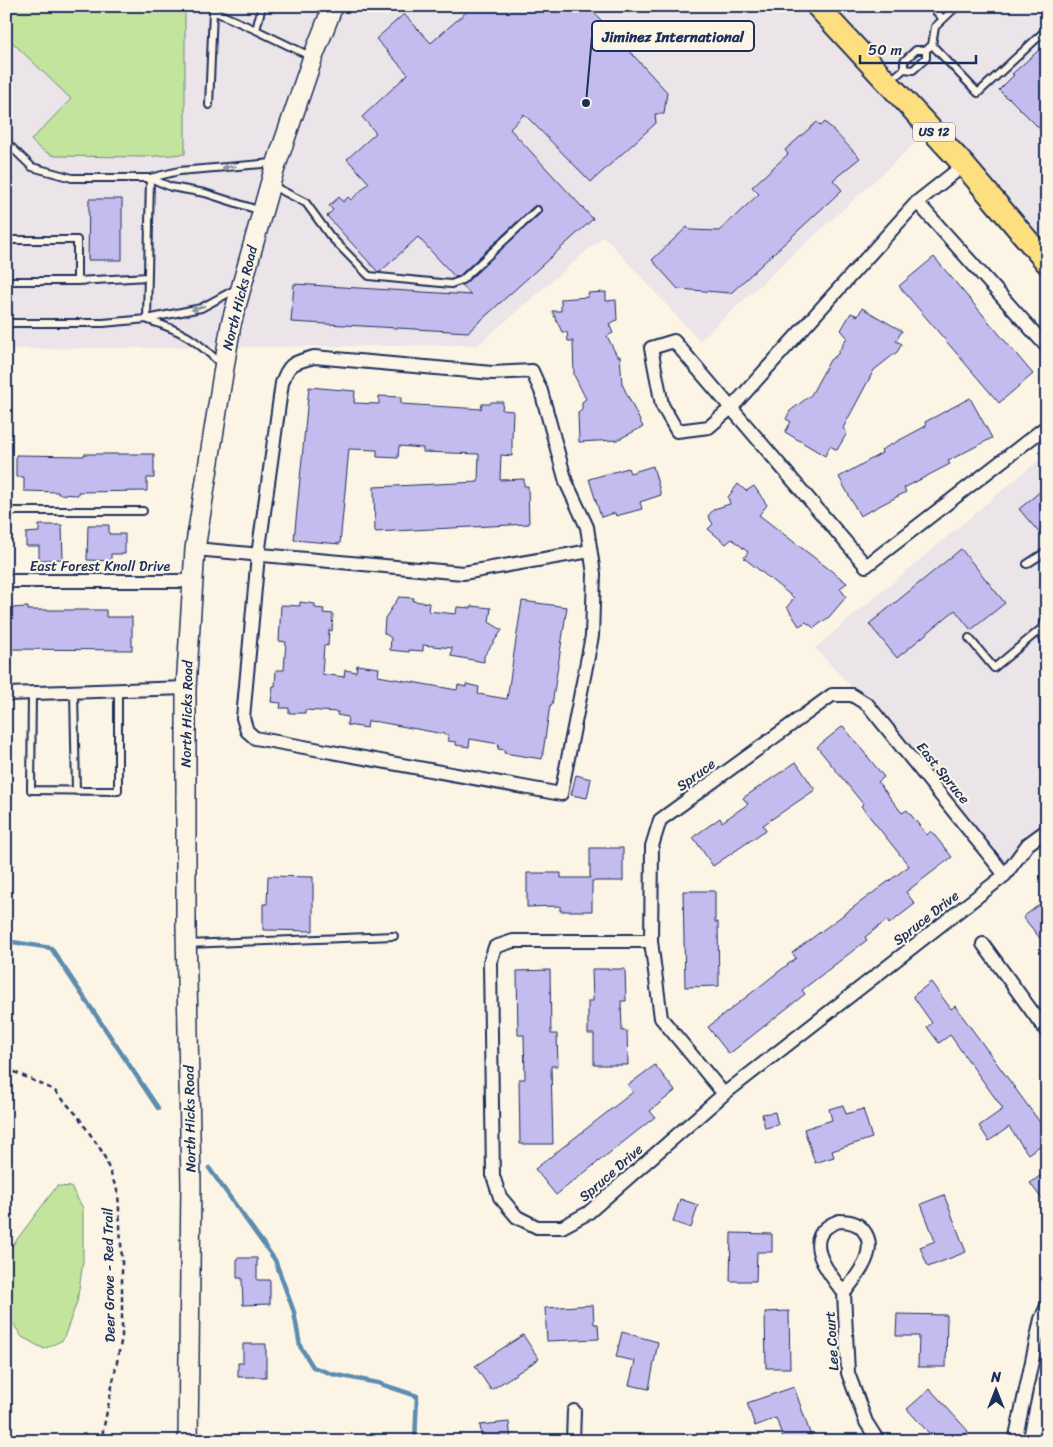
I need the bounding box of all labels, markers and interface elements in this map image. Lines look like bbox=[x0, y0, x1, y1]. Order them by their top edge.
callout: Jiminez International bbox=[592, 21, 754, 51]
text: Jiminez International bbox=[601, 24, 744, 50]
scale bar bbox=[860, 32, 977, 64]
text: 50 m bbox=[868, 37, 903, 63]
road number: US 12 bbox=[913, 122, 955, 142]
one-way arrow bbox=[220, 163, 236, 171]
street label: North Hicks Road bbox=[215, 242, 265, 353]
one-way arrow bbox=[190, 304, 205, 312]
street label: East Forest Knoll Drive bbox=[30, 554, 170, 579]
street label: North Hicks Road bbox=[174, 659, 200, 768]
street label: East Spruce bbox=[910, 736, 976, 810]
street label: Spruce bbox=[671, 752, 721, 798]
street label: Spruce Drive bbox=[887, 884, 965, 952]
street label: North Hicks Road bbox=[177, 1064, 203, 1173]
street label: Spruce Drive bbox=[573, 1138, 649, 1208]
street label: Deer Grove - Red Trail bbox=[95, 1207, 123, 1342]
street label: Lee Court bbox=[817, 1310, 847, 1372]
north arrow bbox=[970, 1364, 1020, 1414]
text: N bbox=[990, 1365, 1001, 1390]

